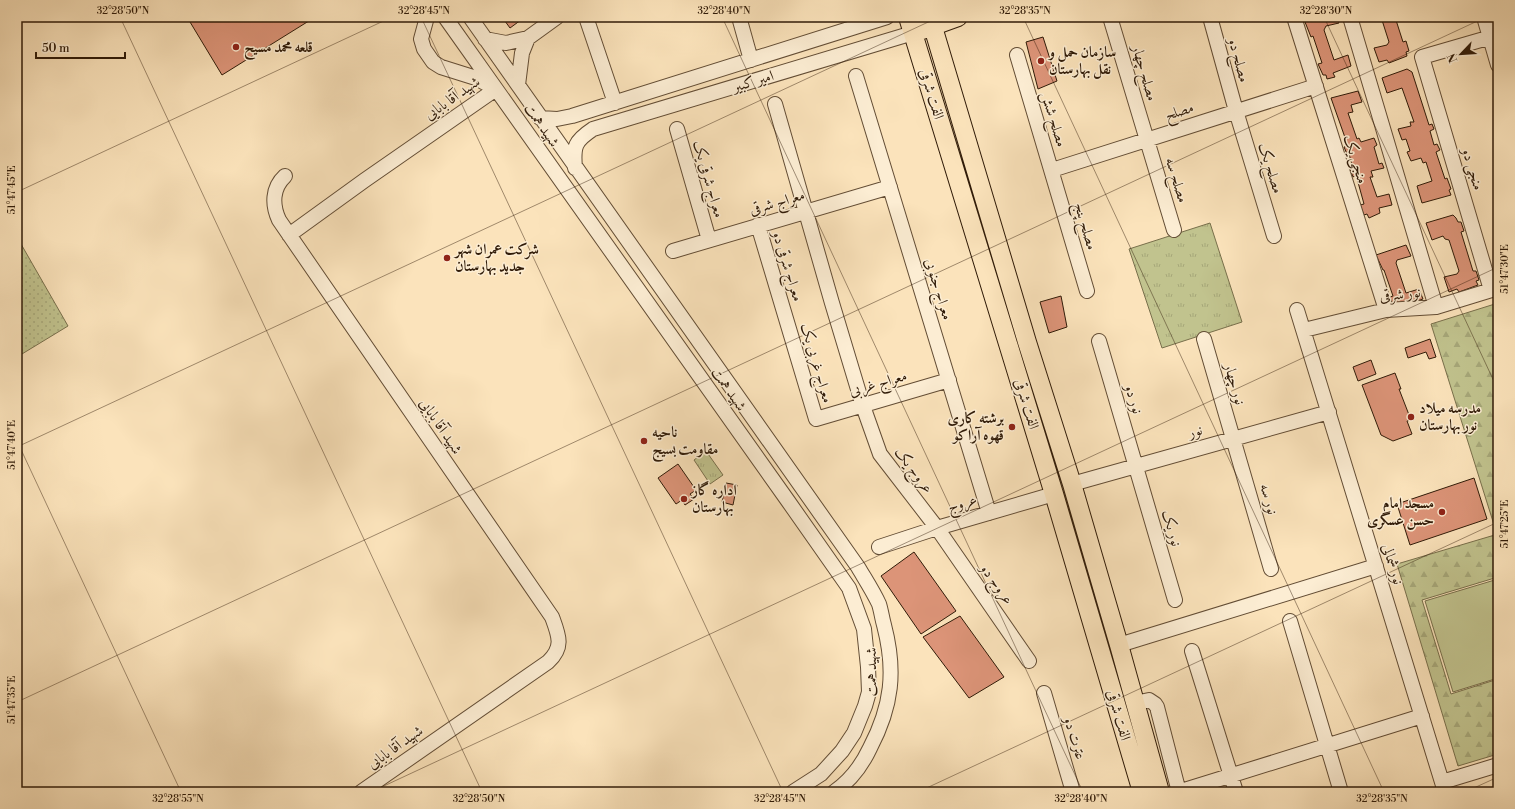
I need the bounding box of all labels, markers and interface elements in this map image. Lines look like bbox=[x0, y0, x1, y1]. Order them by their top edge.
text: 32°28'50"N bbox=[97, 5, 150, 17]
text: 32°28'45"N bbox=[398, 5, 450, 17]
text: 32°28'40"N bbox=[698, 5, 751, 17]
text: 32°28'35"N bbox=[999, 5, 1051, 17]
text: 32°28'30"N bbox=[1300, 5, 1353, 17]
scale bar bbox=[36, 34, 125, 60]
street label: مصلح دو bbox=[1219, 34, 1254, 85]
north arrow bbox=[1441, 34, 1481, 74]
place label: قلعه محمد مسیح bbox=[244, 38, 313, 61]
text: 50 m bbox=[42, 41, 70, 56]
street label: مصلح چهار bbox=[1123, 41, 1162, 104]
marker: قلعه محمد مسیح bbox=[231, 42, 241, 52]
place label: سازمان حمل و نقل بهارستان bbox=[1047, 43, 1116, 80]
text: N bbox=[1445, 51, 1461, 65]
marker: سازمان حمل و نقل بهارستان bbox=[1036, 56, 1046, 66]
street label: امیر کبیر bbox=[728, 66, 776, 97]
street label: الفت شرقی bbox=[915, 66, 948, 122]
street label: شهید آقا بابایی bbox=[421, 72, 484, 124]
street label: مصلح شش bbox=[1032, 89, 1071, 150]
street label: مصلح bbox=[1162, 98, 1197, 129]
street label: شهید همت bbox=[520, 100, 563, 151]
street label: منجی یک bbox=[1338, 132, 1372, 186]
street label: معراج شرقی یک bbox=[686, 138, 729, 221]
street label: مصلح یک bbox=[1250, 140, 1287, 197]
street label: منجی دو bbox=[1456, 144, 1488, 193]
street label: مصلح سه bbox=[1157, 155, 1192, 206]
text: 51°47'45"E bbox=[6, 166, 18, 214]
street label: معراج شرقی bbox=[747, 186, 808, 222]
street label: مصلح پنج bbox=[1066, 200, 1101, 253]
street label: معراج شرقی دو bbox=[764, 227, 807, 305]
place label: شرکت عمران شهر جدید بهارستان bbox=[453, 240, 539, 276]
text: 51°47'30"E bbox=[1499, 244, 1511, 294]
marker: شرکت عمران شهر جدید بهارستان bbox=[442, 253, 452, 263]
street label: معراج جنوبی bbox=[917, 256, 957, 323]
street label: نور شرقی bbox=[1379, 283, 1422, 306]
street label: معراج غربی یک bbox=[793, 321, 837, 406]
street label: نور چهار bbox=[1219, 359, 1250, 407]
street label: شهید همت bbox=[707, 364, 750, 415]
street label: معراج غربی bbox=[847, 366, 910, 404]
street label: الفت شرقی bbox=[1010, 376, 1043, 432]
street label: نور دو bbox=[1119, 380, 1147, 416]
street label: شهید آقا بابایی bbox=[415, 395, 466, 458]
place label: مدرسه میلاد نور بهارستان bbox=[1419, 399, 1481, 435]
place label: برشته کاری قهوه آراکو bbox=[947, 409, 1004, 445]
marker: مدرسه میلاد نور بهارستان bbox=[1406, 412, 1416, 422]
text: 51°47'40"E bbox=[6, 420, 18, 470]
street label: نور bbox=[1184, 420, 1205, 443]
marker: برشته کاری قهوه آراکو bbox=[1007, 422, 1017, 432]
place label: ناحیه مقاومت بسیج bbox=[652, 423, 718, 463]
marker: ناحیه مقاومت بسیج bbox=[639, 436, 649, 446]
street label: عروج یک bbox=[888, 443, 937, 499]
place label: اداره گاز بهارستان bbox=[690, 480, 737, 517]
street label: نور سه bbox=[1255, 481, 1282, 517]
street label: عروج bbox=[945, 490, 980, 520]
marker: اداره گاز بهارستان bbox=[679, 494, 689, 504]
place label: مسجد امام حسن عسگری bbox=[1367, 494, 1434, 531]
text: 51°47'25"E bbox=[1499, 500, 1511, 548]
marker: مسجد امام حسن عسگری bbox=[1437, 507, 1447, 517]
street label: نور یک bbox=[1157, 508, 1186, 549]
street label: نور شمالی bbox=[1377, 541, 1408, 587]
street label: عروج دو bbox=[972, 558, 1018, 610]
street label: شهید همت bbox=[862, 647, 881, 697]
text: 51°47'35"E bbox=[6, 676, 18, 724]
street label: الفت شرقی bbox=[1102, 688, 1135, 743]
street label: عترت دو bbox=[1058, 712, 1090, 762]
street label: شهید آقا بابایی bbox=[364, 721, 427, 773]
text: 32°28'55"N bbox=[152, 793, 204, 805]
text: 32°28'50"N bbox=[453, 793, 506, 805]
text: 32°28'45"N bbox=[754, 793, 806, 805]
text: 32°28'40"N bbox=[1055, 793, 1108, 805]
text: 32°28'35"N bbox=[1356, 793, 1408, 805]

